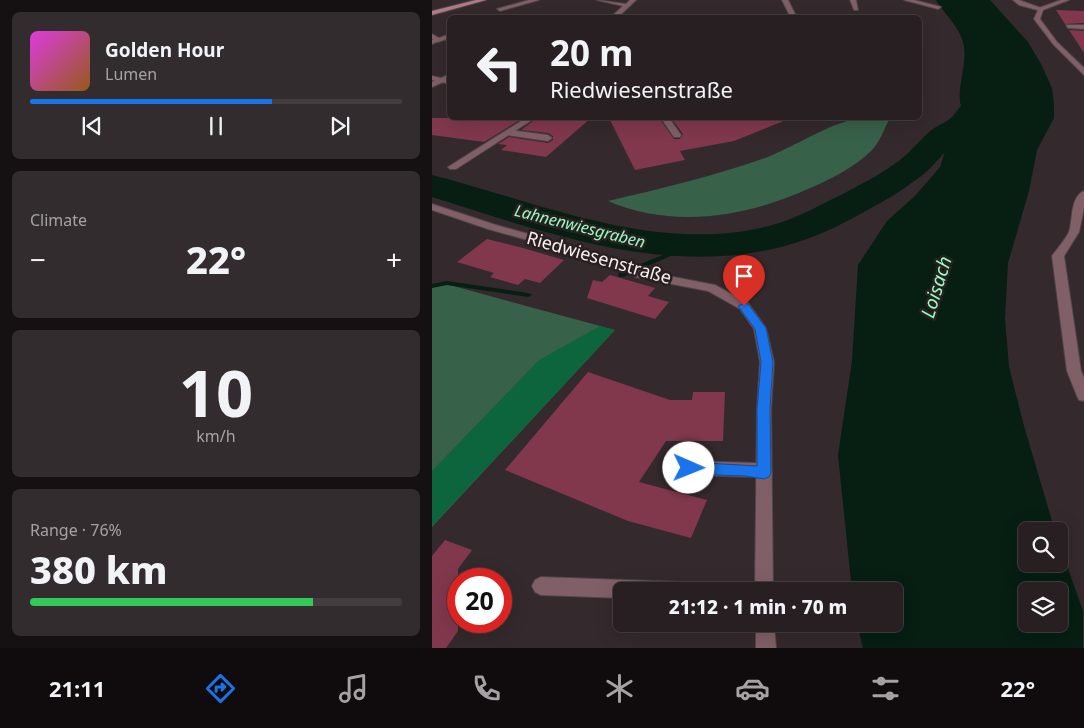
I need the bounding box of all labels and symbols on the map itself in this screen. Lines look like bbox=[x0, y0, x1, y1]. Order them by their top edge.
water label: Lahnenwiesgraben bbox=[512, 199, 648, 253]
street label: Riedwiesenstraße bbox=[524, 225, 675, 289]
water label: Loisach bbox=[914, 253, 958, 321]
pin bbox=[723, 255, 765, 306]
position arrow bbox=[662, 441, 714, 493]
speed limit sign: 20 bbox=[447, 568, 512, 633]

